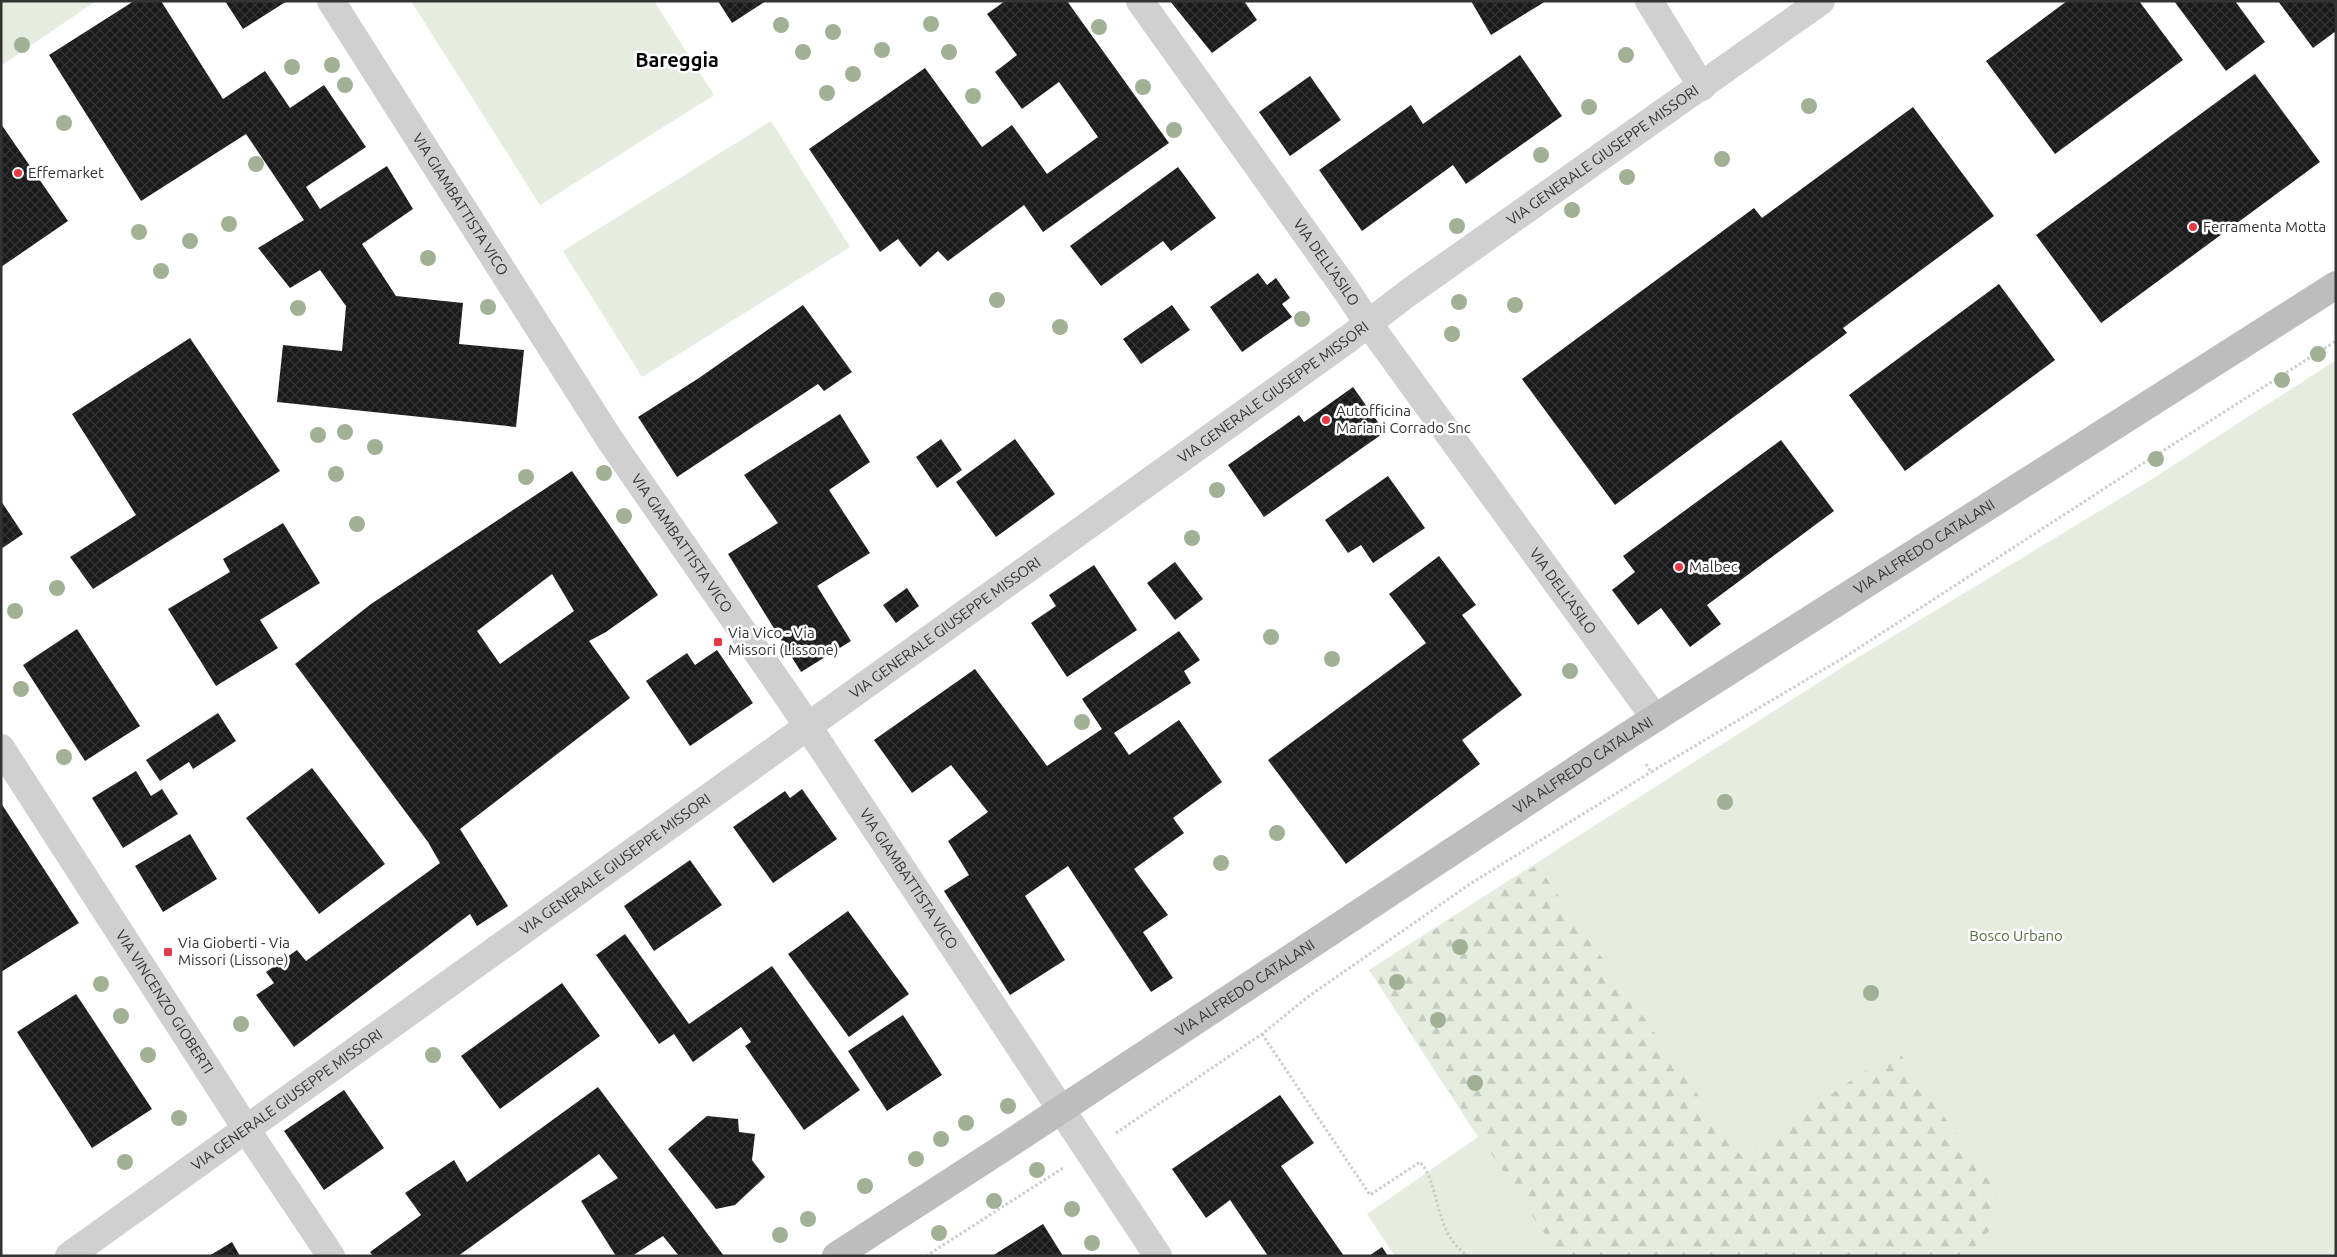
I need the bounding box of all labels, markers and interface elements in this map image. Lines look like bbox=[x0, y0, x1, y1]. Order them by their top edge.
district label: Bareggia bbox=[635, 48, 719, 71]
street label: VIA GENERALE GIUSEPPE MISSORI bbox=[1503, 81, 1702, 228]
street label: VIA GIAMBATTISTA VICO bbox=[409, 130, 512, 278]
place label: Effemarket bbox=[28, 164, 104, 181]
marker: Effemarket bbox=[12, 167, 24, 179]
street label: VIA DELL'ASILO bbox=[1290, 215, 1363, 309]
place label: Ferramenta Motta bbox=[2203, 218, 2326, 235]
marker: Ferramenta Motta bbox=[2187, 221, 2199, 233]
street label: VIA GENERALE GIUSEPPE MISSORI bbox=[1174, 317, 1372, 466]
place label: Autofficina Mariani Corrado Snc bbox=[1336, 402, 1471, 436]
marker: Autofficina Mariani Corrado Snc bbox=[1320, 414, 1332, 426]
street label: VIA GIAMBATTISTA VICO bbox=[628, 470, 736, 616]
street label: VIA ALFREDO CATALANI bbox=[1851, 495, 1998, 597]
street label: VIA DELL'ASILO bbox=[1526, 544, 1600, 637]
street label: VIA GENERALE GIUSEPPE MISSORI bbox=[846, 553, 1044, 702]
place label: Malbec bbox=[1689, 558, 1738, 575]
marker: Malbec bbox=[1673, 561, 1685, 573]
place label: Via Vico - Via Missori (Lissone) bbox=[728, 624, 838, 658]
marker: Via Vico - Via Missori (Lissone) bbox=[712, 636, 724, 648]
street label: VIA ALFREDO CATALANI bbox=[1510, 713, 1656, 817]
street label: VIA GENERALE GIUSEPPE MISSORI bbox=[516, 790, 714, 938]
street label: VIA GIAMBATTISTA VICO bbox=[856, 805, 962, 952]
street label: VIA VINCENZO GIOBERTI bbox=[112, 927, 217, 1077]
park label: Bosco Urbano bbox=[1969, 927, 2063, 944]
place label: Via Gioberti - Via Missori (Lissone) bbox=[178, 934, 290, 968]
street label: VIA ALFREDO CATALANI bbox=[1172, 936, 1318, 1040]
marker: Via Gioberti - Via Missori (Lissone) bbox=[162, 946, 174, 958]
street label: VIA GENERALE GIUSEPPE MISSORI bbox=[188, 1025, 385, 1174]

